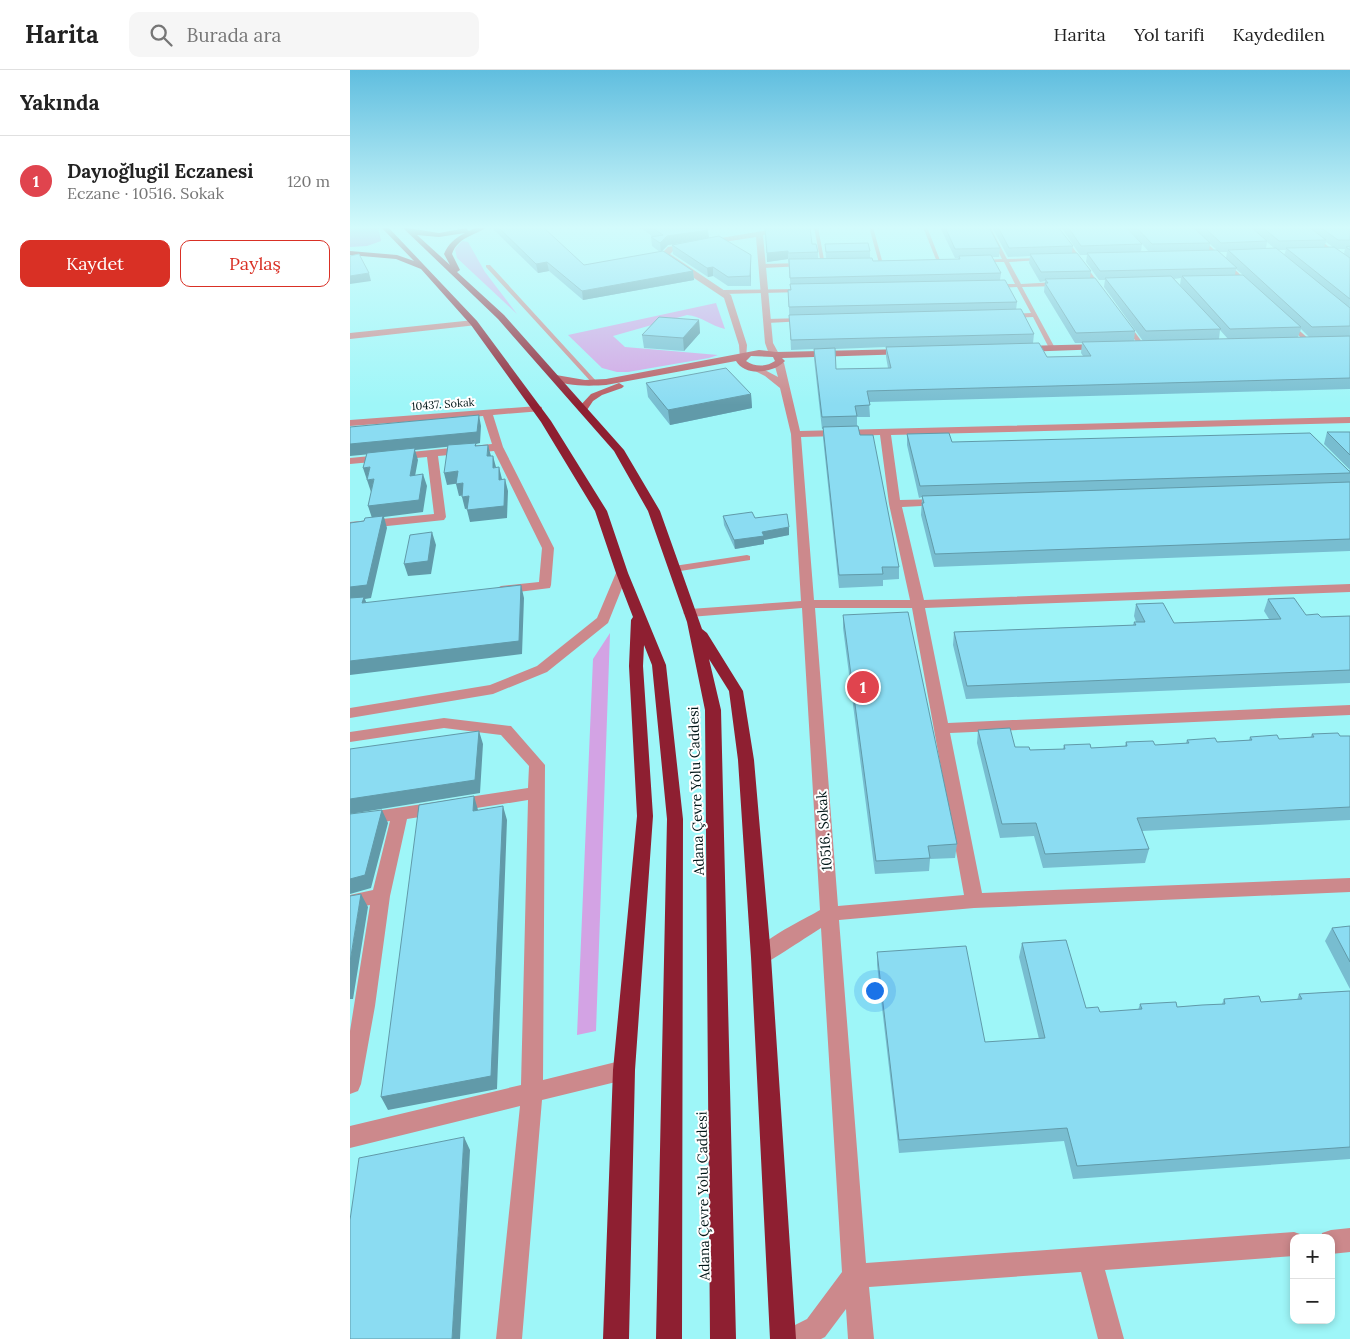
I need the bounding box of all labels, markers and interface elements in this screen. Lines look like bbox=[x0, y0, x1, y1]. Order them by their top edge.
search box bbox=[129, 12, 479, 57]
text: Harita bbox=[25, 19, 99, 50]
icon: search bbox=[147, 21, 175, 49]
text: Burada ara bbox=[187, 23, 281, 47]
text: Harita bbox=[1054, 23, 1106, 46]
text: Yol tarifi bbox=[1134, 23, 1204, 46]
text: Kaydedilen bbox=[1232, 23, 1325, 46]
text: Yakında bbox=[20, 89, 100, 116]
text: Dayıoğlugil Eczanesi bbox=[67, 159, 253, 183]
text: 1 bbox=[33, 171, 39, 191]
text: 120 m bbox=[287, 171, 330, 191]
text: Eczane · 10516. Sokak bbox=[67, 183, 224, 203]
button: Kaydet bbox=[20, 240, 170, 287]
button: Paylaş bbox=[180, 240, 330, 287]
street label: 10437. Sokak bbox=[411, 395, 475, 413]
pin: 1 bbox=[847, 668, 879, 706]
street label: Adana Çevre Yolu Caddesi bbox=[684, 706, 708, 877]
street label: 10516. Sokak bbox=[812, 790, 836, 872]
your location bbox=[862, 978, 888, 1004]
street label: Adana Çevre Yolu Caddesi bbox=[693, 1111, 713, 1282]
map controls bbox=[1290, 1234, 1335, 1324]
button: + bbox=[1290, 1234, 1335, 1279]
button: − bbox=[1290, 1279, 1335, 1324]

